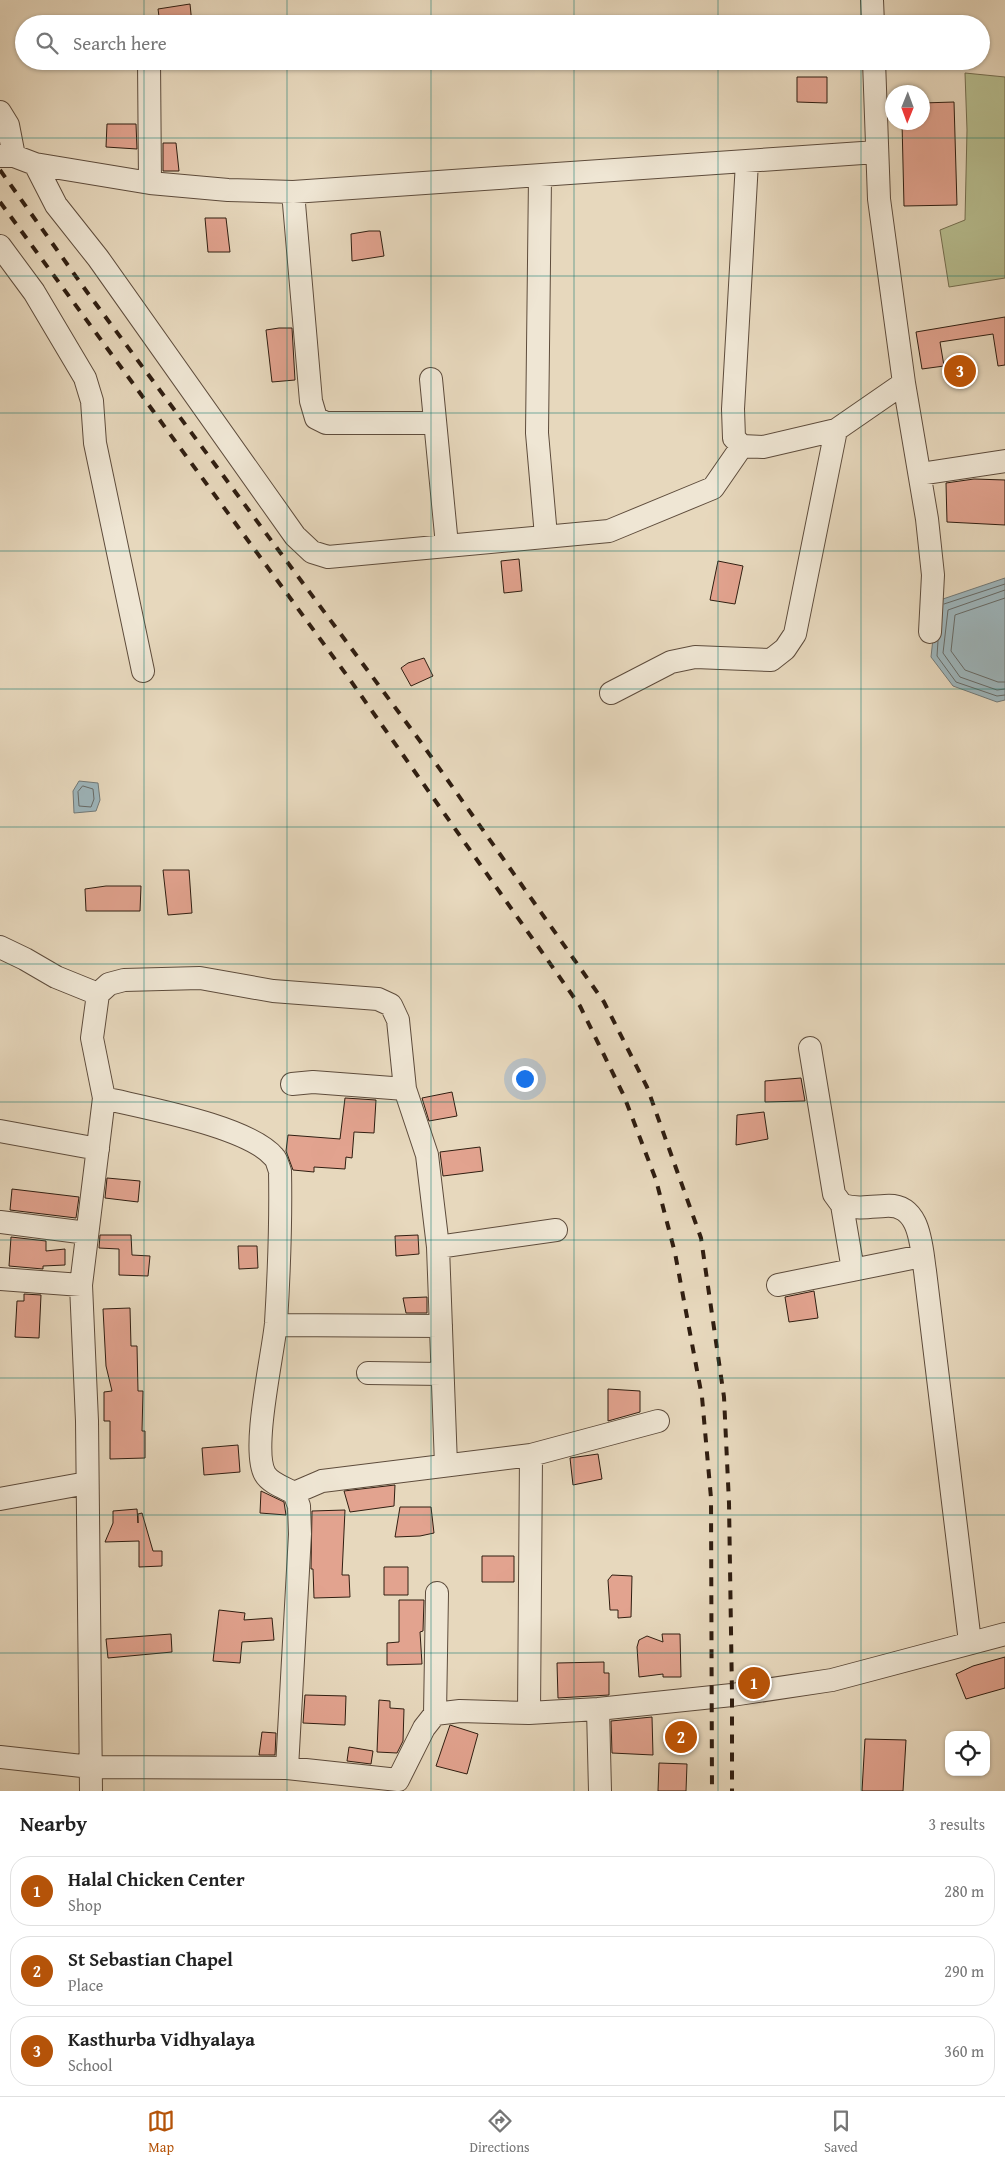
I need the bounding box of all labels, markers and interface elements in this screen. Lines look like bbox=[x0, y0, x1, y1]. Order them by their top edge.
search box bbox=[15, 15, 990, 70]
icon: search bbox=[33, 29, 61, 57]
text: Search here bbox=[73, 29, 167, 57]
north arrow bbox=[885, 85, 930, 130]
pin: 3 bbox=[944, 352, 976, 390]
your location bbox=[512, 1066, 538, 1092]
pin: 1 bbox=[738, 1664, 770, 1702]
pin: 2 bbox=[665, 1718, 697, 1756]
map controls bbox=[945, 1731, 990, 1776]
button: locate bbox=[945, 1731, 990, 1776]
text: Nearby bbox=[20, 1808, 87, 1839]
text: 3 results bbox=[928, 1812, 985, 1836]
text: Halal Chicken Center bbox=[68, 1865, 245, 1893]
text: 1 bbox=[33, 1879, 41, 1903]
text: 280 m bbox=[944, 1879, 984, 1903]
text: Shop bbox=[68, 1893, 102, 1917]
text: St Sebastian Chapel bbox=[68, 1945, 233, 1973]
text: 2 bbox=[33, 1959, 41, 1983]
text: 290 m bbox=[944, 1959, 984, 1983]
text: Place bbox=[68, 1973, 103, 1997]
text: Kasthurba Vidhyalaya bbox=[68, 2025, 255, 2053]
text: 3 bbox=[33, 2039, 41, 2063]
text: 360 m bbox=[944, 2039, 984, 2063]
text: School bbox=[68, 2053, 112, 2077]
tab: Map bbox=[147, 2107, 175, 2157]
tab: Directions bbox=[469, 2107, 530, 2157]
tab: Saved bbox=[824, 2107, 858, 2157]

